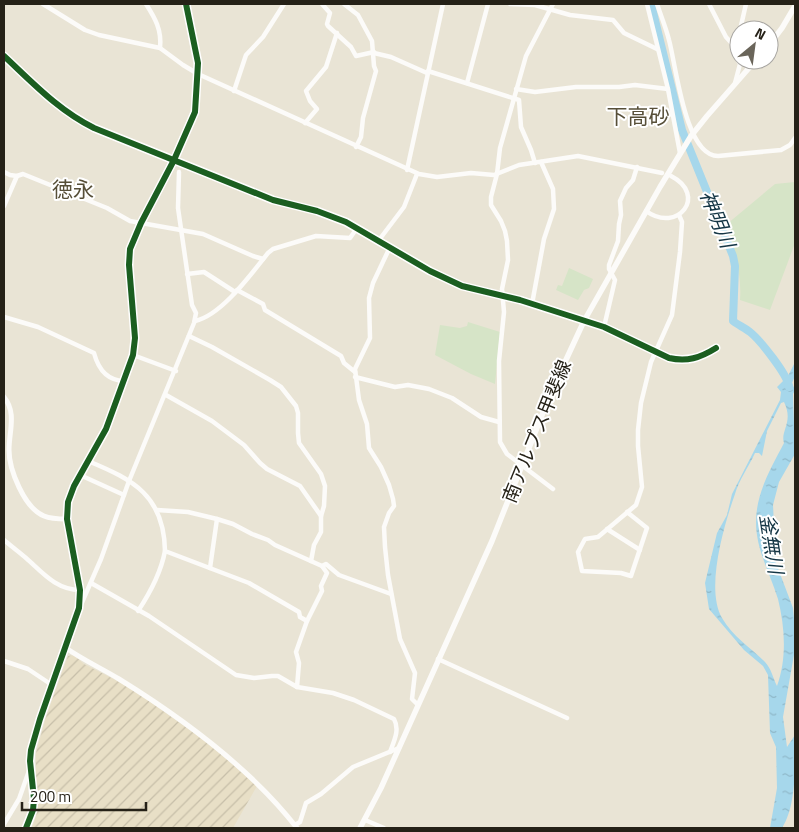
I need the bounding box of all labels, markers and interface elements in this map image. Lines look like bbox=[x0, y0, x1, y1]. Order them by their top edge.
north arrow bbox=[729, 20, 779, 70]
text: N bbox=[751, 22, 770, 45]
district label: 下高砂 bbox=[607, 100, 670, 132]
district label: 徳永 bbox=[52, 173, 94, 205]
water label: 神明川 bbox=[692, 185, 744, 254]
street label: 南アルプス甲斐線 bbox=[494, 355, 578, 507]
water label: 釜無川 bbox=[752, 512, 792, 578]
scale bar bbox=[22, 780, 146, 812]
text: 200 m bbox=[30, 785, 71, 808]

